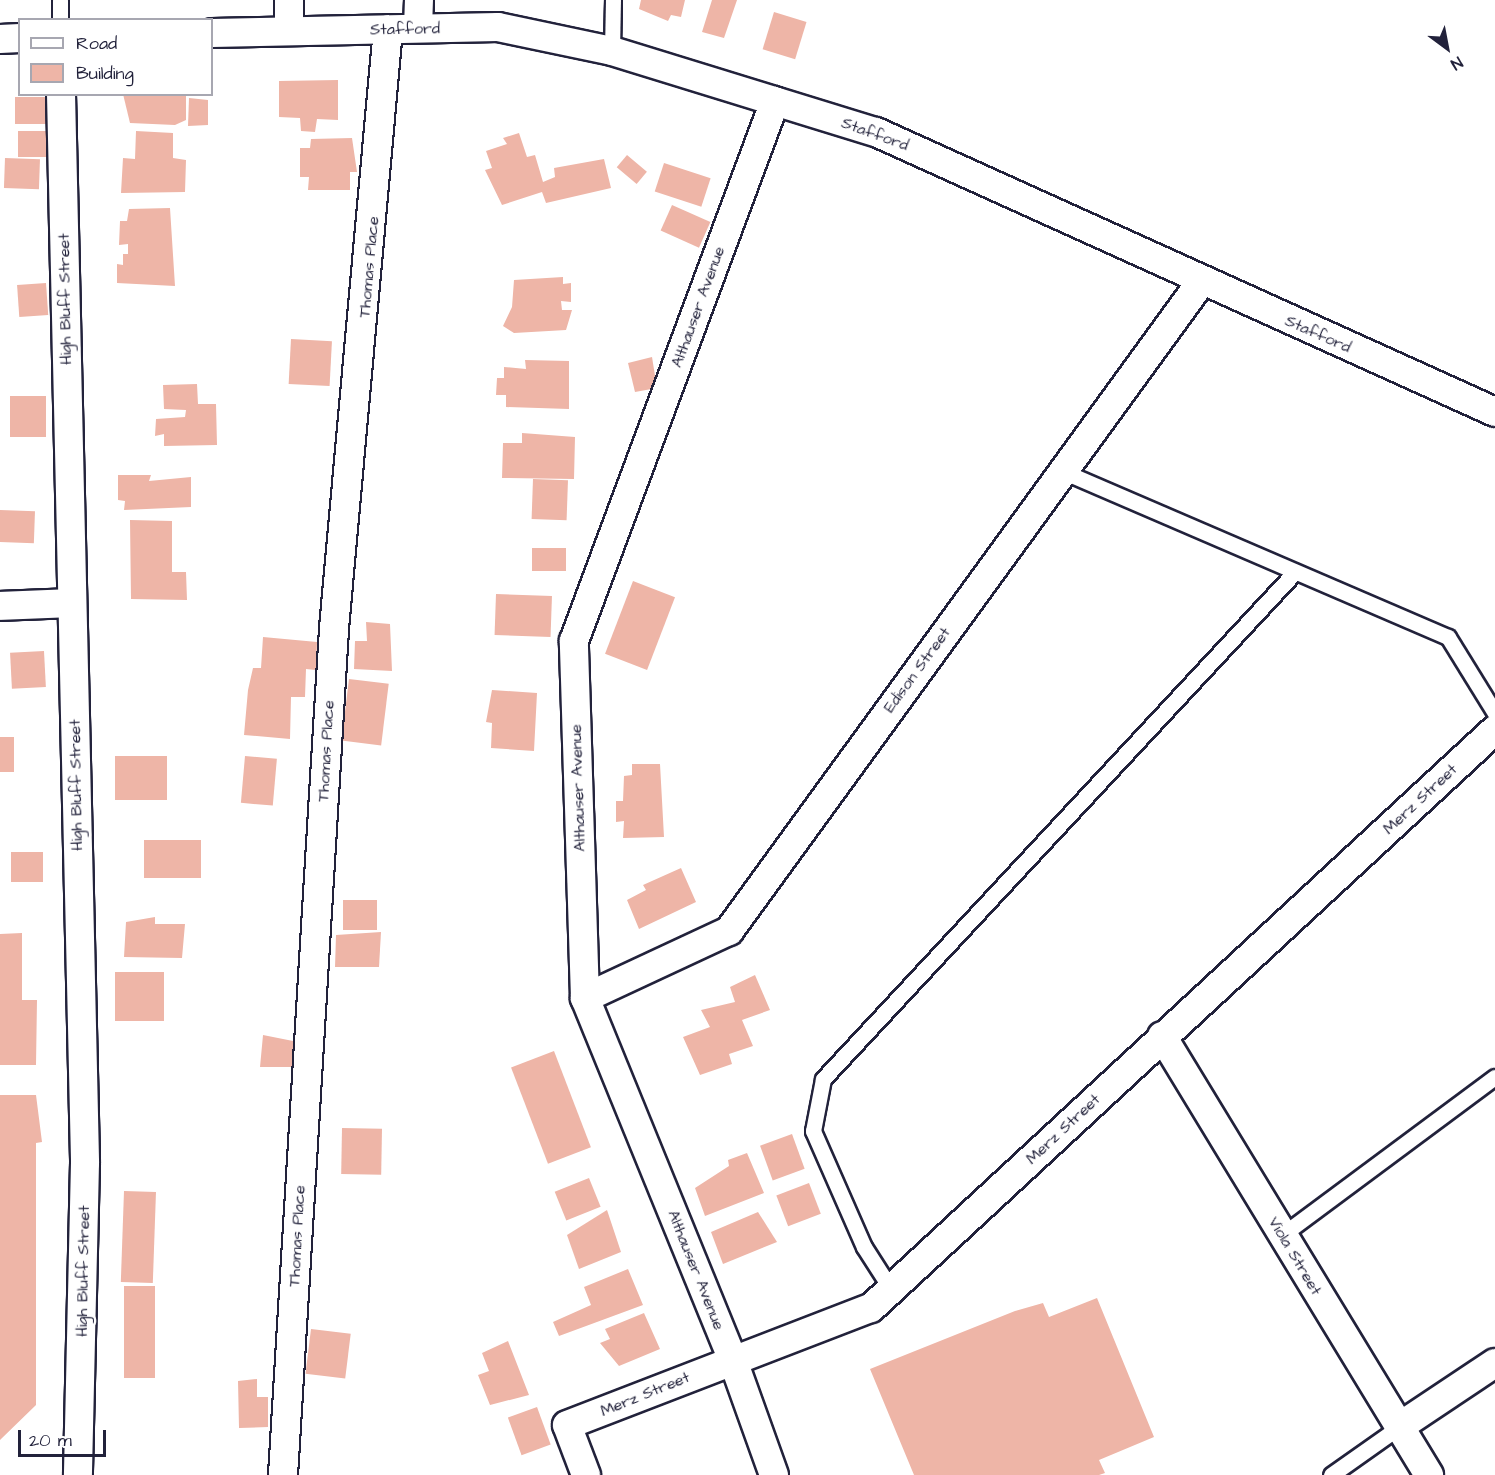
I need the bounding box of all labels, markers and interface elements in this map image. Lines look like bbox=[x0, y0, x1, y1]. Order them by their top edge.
legend bbox=[18, 18, 213, 96]
north arrow bbox=[1417, 18, 1477, 78]
street label: Stafford bbox=[370, 19, 440, 39]
text: Road bbox=[76, 31, 117, 56]
text: N bbox=[1446, 51, 1467, 75]
text: Building bbox=[76, 61, 134, 86]
street label: Stafford bbox=[839, 113, 911, 155]
street label: Thomas Place bbox=[355, 216, 383, 318]
street label: High Bluff Street bbox=[54, 233, 76, 365]
street label: Althauser Avenue bbox=[667, 244, 729, 370]
street label: Stafford bbox=[1282, 311, 1354, 357]
street label: Edison Street bbox=[880, 624, 954, 716]
street label: Thomas Place bbox=[314, 700, 338, 802]
street label: High Bluff Street bbox=[65, 719, 87, 851]
street label: Althauser Avenue bbox=[566, 724, 590, 852]
street label: Merz Street bbox=[1379, 760, 1461, 838]
street label: Merz Street bbox=[1022, 1090, 1104, 1168]
street label: Thomas Place bbox=[285, 1185, 309, 1287]
street label: High Bluff Street bbox=[72, 1205, 94, 1337]
street label: Althauser Avenue bbox=[663, 1207, 729, 1333]
street label: Viola Street bbox=[1264, 1213, 1326, 1299]
street label: Merz Street bbox=[598, 1367, 692, 1421]
scale bar bbox=[21, 1418, 110, 1456]
text: 20 m bbox=[29, 1428, 72, 1453]

